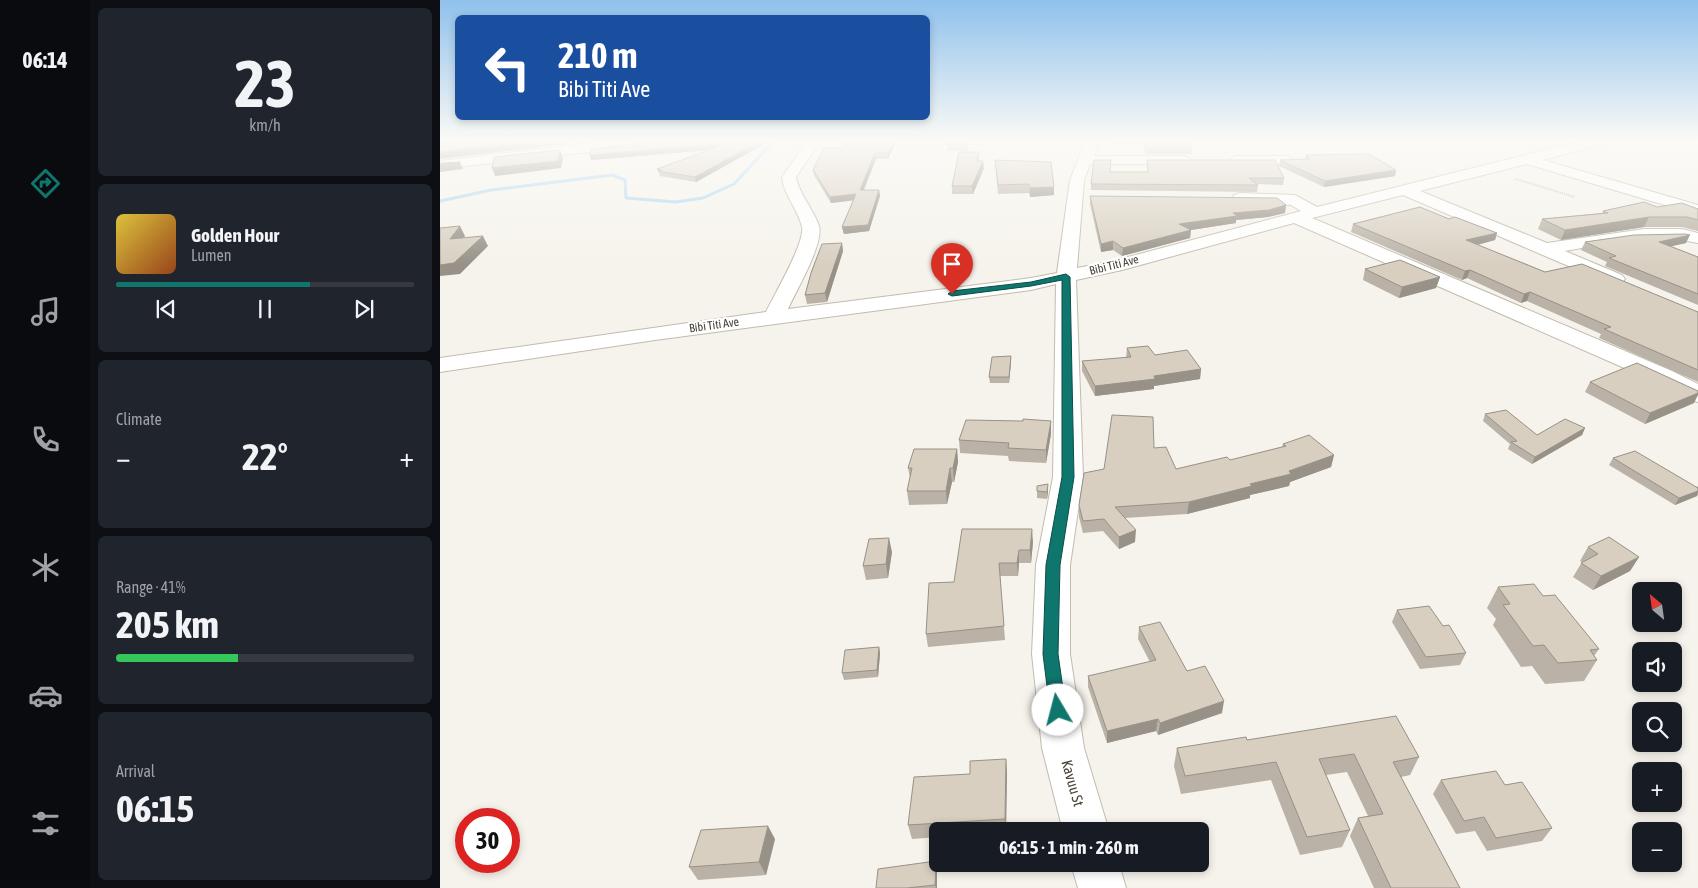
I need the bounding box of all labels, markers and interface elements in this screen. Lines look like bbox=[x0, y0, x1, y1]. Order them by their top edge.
icon: left bbox=[475, 35, 540, 100]
text: 210 m bbox=[558, 35, 637, 75]
text: 23 bbox=[234, 46, 296, 121]
text: 06:14 bbox=[22, 47, 68, 73]
text: Bibi Titi Ave bbox=[558, 76, 650, 102]
text: km/h bbox=[249, 116, 281, 134]
icon: directions bbox=[28, 166, 63, 201]
text: Golden Hour bbox=[191, 224, 279, 246]
pin bbox=[931, 243, 973, 294]
text: Lumen bbox=[191, 246, 231, 264]
icon: arrive bbox=[938, 250, 966, 278]
street label: Bibi Titi Ave bbox=[1088, 252, 1140, 278]
icon: music bbox=[28, 294, 63, 329]
icon: previous bbox=[152, 295, 180, 323]
icon: pause bbox=[251, 295, 279, 323]
icon: next bbox=[350, 295, 378, 323]
street label: Bibi Titi Ave bbox=[688, 315, 740, 335]
text: Climate bbox=[116, 410, 162, 428]
icon: phone bbox=[28, 422, 63, 457]
text: 22° bbox=[242, 435, 288, 478]
text: − bbox=[116, 441, 131, 473]
text: + bbox=[399, 441, 414, 473]
icon: climate bbox=[28, 550, 63, 585]
text: Range · 41% bbox=[116, 578, 186, 596]
north arrow bbox=[1632, 582, 1682, 632]
map controls bbox=[1632, 582, 1682, 872]
text: 205 km bbox=[116, 603, 219, 646]
button: sound bbox=[1632, 642, 1682, 692]
icon: car bbox=[28, 678, 63, 713]
position arrow bbox=[1031, 683, 1083, 735]
button: search bbox=[1632, 702, 1682, 752]
street label: Kavuu St bbox=[1058, 758, 1088, 808]
text: Arrival bbox=[116, 762, 155, 780]
button: + bbox=[1632, 762, 1682, 812]
text: 06:15 bbox=[116, 787, 194, 830]
icon: filters bbox=[28, 806, 63, 841]
speed limit sign: 30 bbox=[455, 808, 520, 873]
button: − bbox=[1632, 822, 1682, 872]
text: 06:15 · 1 min · 260 m bbox=[999, 836, 1139, 858]

